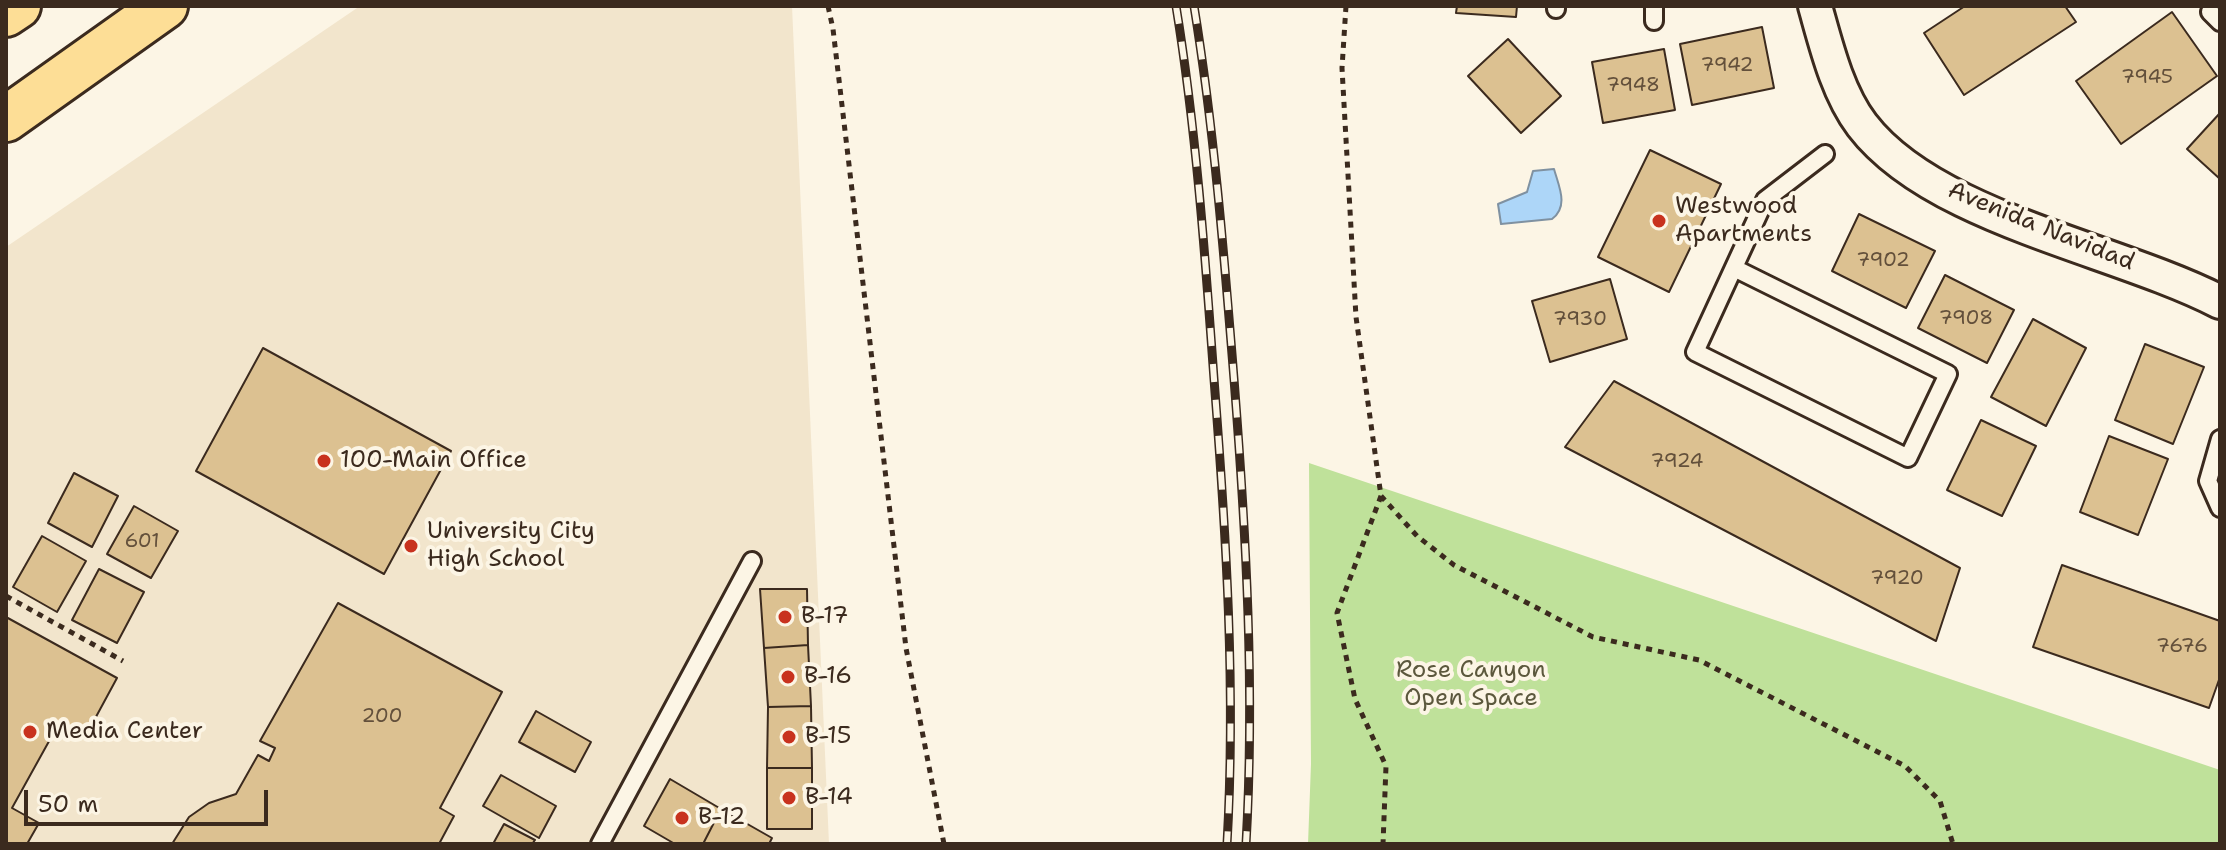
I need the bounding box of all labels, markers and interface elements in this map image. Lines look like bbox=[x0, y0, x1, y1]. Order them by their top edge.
house number: 7942 bbox=[1700, 54, 1754, 78]
house number: 7945 bbox=[2121, 66, 2173, 90]
house number: 7948 bbox=[1606, 74, 1660, 98]
street label: Avenida Navidad bbox=[1944, 176, 2138, 278]
place label: Westwood Apartments bbox=[1675, 193, 1812, 249]
marker: Westwood Apartments bbox=[1650, 212, 1668, 230]
house number: 7902 bbox=[1856, 249, 1910, 273]
house number: 7908 bbox=[1939, 307, 1993, 331]
house number: 7930 bbox=[1553, 308, 1607, 332]
place label: 100-Main Office bbox=[340, 447, 527, 475]
house number: 7924 bbox=[1651, 450, 1703, 474]
marker: 100-Main Office bbox=[315, 452, 333, 470]
place label: University City High School bbox=[427, 518, 595, 574]
house number: 601 bbox=[124, 530, 160, 554]
marker: University City High School bbox=[402, 537, 420, 555]
house number: 7920 bbox=[1870, 567, 1924, 591]
place label: B-17 bbox=[801, 603, 849, 631]
marker: B-17 bbox=[776, 608, 794, 626]
house number: 7676 bbox=[2156, 635, 2208, 659]
park label: Rose Canyon Open Space bbox=[1396, 657, 1546, 713]
place label: B-16 bbox=[804, 663, 852, 691]
marker: B-16 bbox=[779, 668, 797, 686]
house number: 200 bbox=[361, 705, 403, 729]
place label: Media Center bbox=[46, 718, 203, 746]
marker: Media Center bbox=[21, 723, 39, 741]
place label: B-15 bbox=[805, 723, 851, 751]
marker: B-15 bbox=[780, 728, 798, 746]
scale bar bbox=[28, 774, 272, 824]
place label: B-14 bbox=[805, 784, 853, 812]
text: 50 m bbox=[38, 788, 98, 820]
marker: B-14 bbox=[780, 789, 798, 807]
place label: B-12 bbox=[698, 804, 746, 832]
marker: B-12 bbox=[673, 809, 691, 827]

